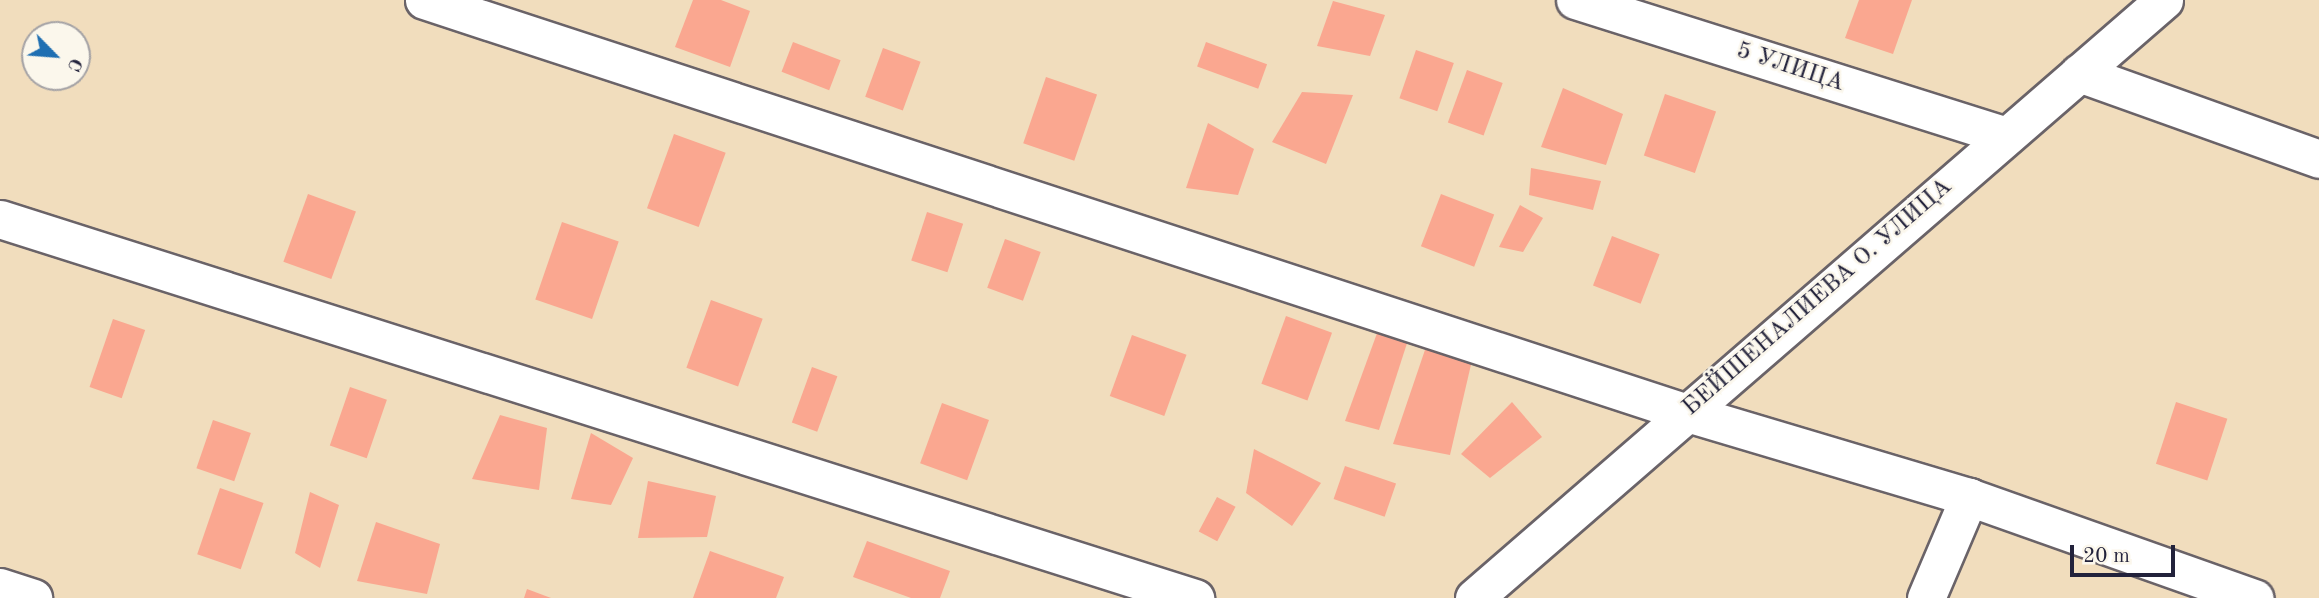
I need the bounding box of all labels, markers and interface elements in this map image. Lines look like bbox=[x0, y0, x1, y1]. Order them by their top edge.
north arrow bbox=[21, 21, 91, 91]
street label: 5 УЛИЦА bbox=[1732, 37, 1848, 99]
text: С bbox=[62, 55, 85, 74]
street label: БЕЙШЕНАЛИЕВА О. УЛИЦА bbox=[1677, 173, 1959, 423]
scale bar bbox=[2074, 532, 2179, 576]
text: 20 m bbox=[2083, 546, 2130, 567]

